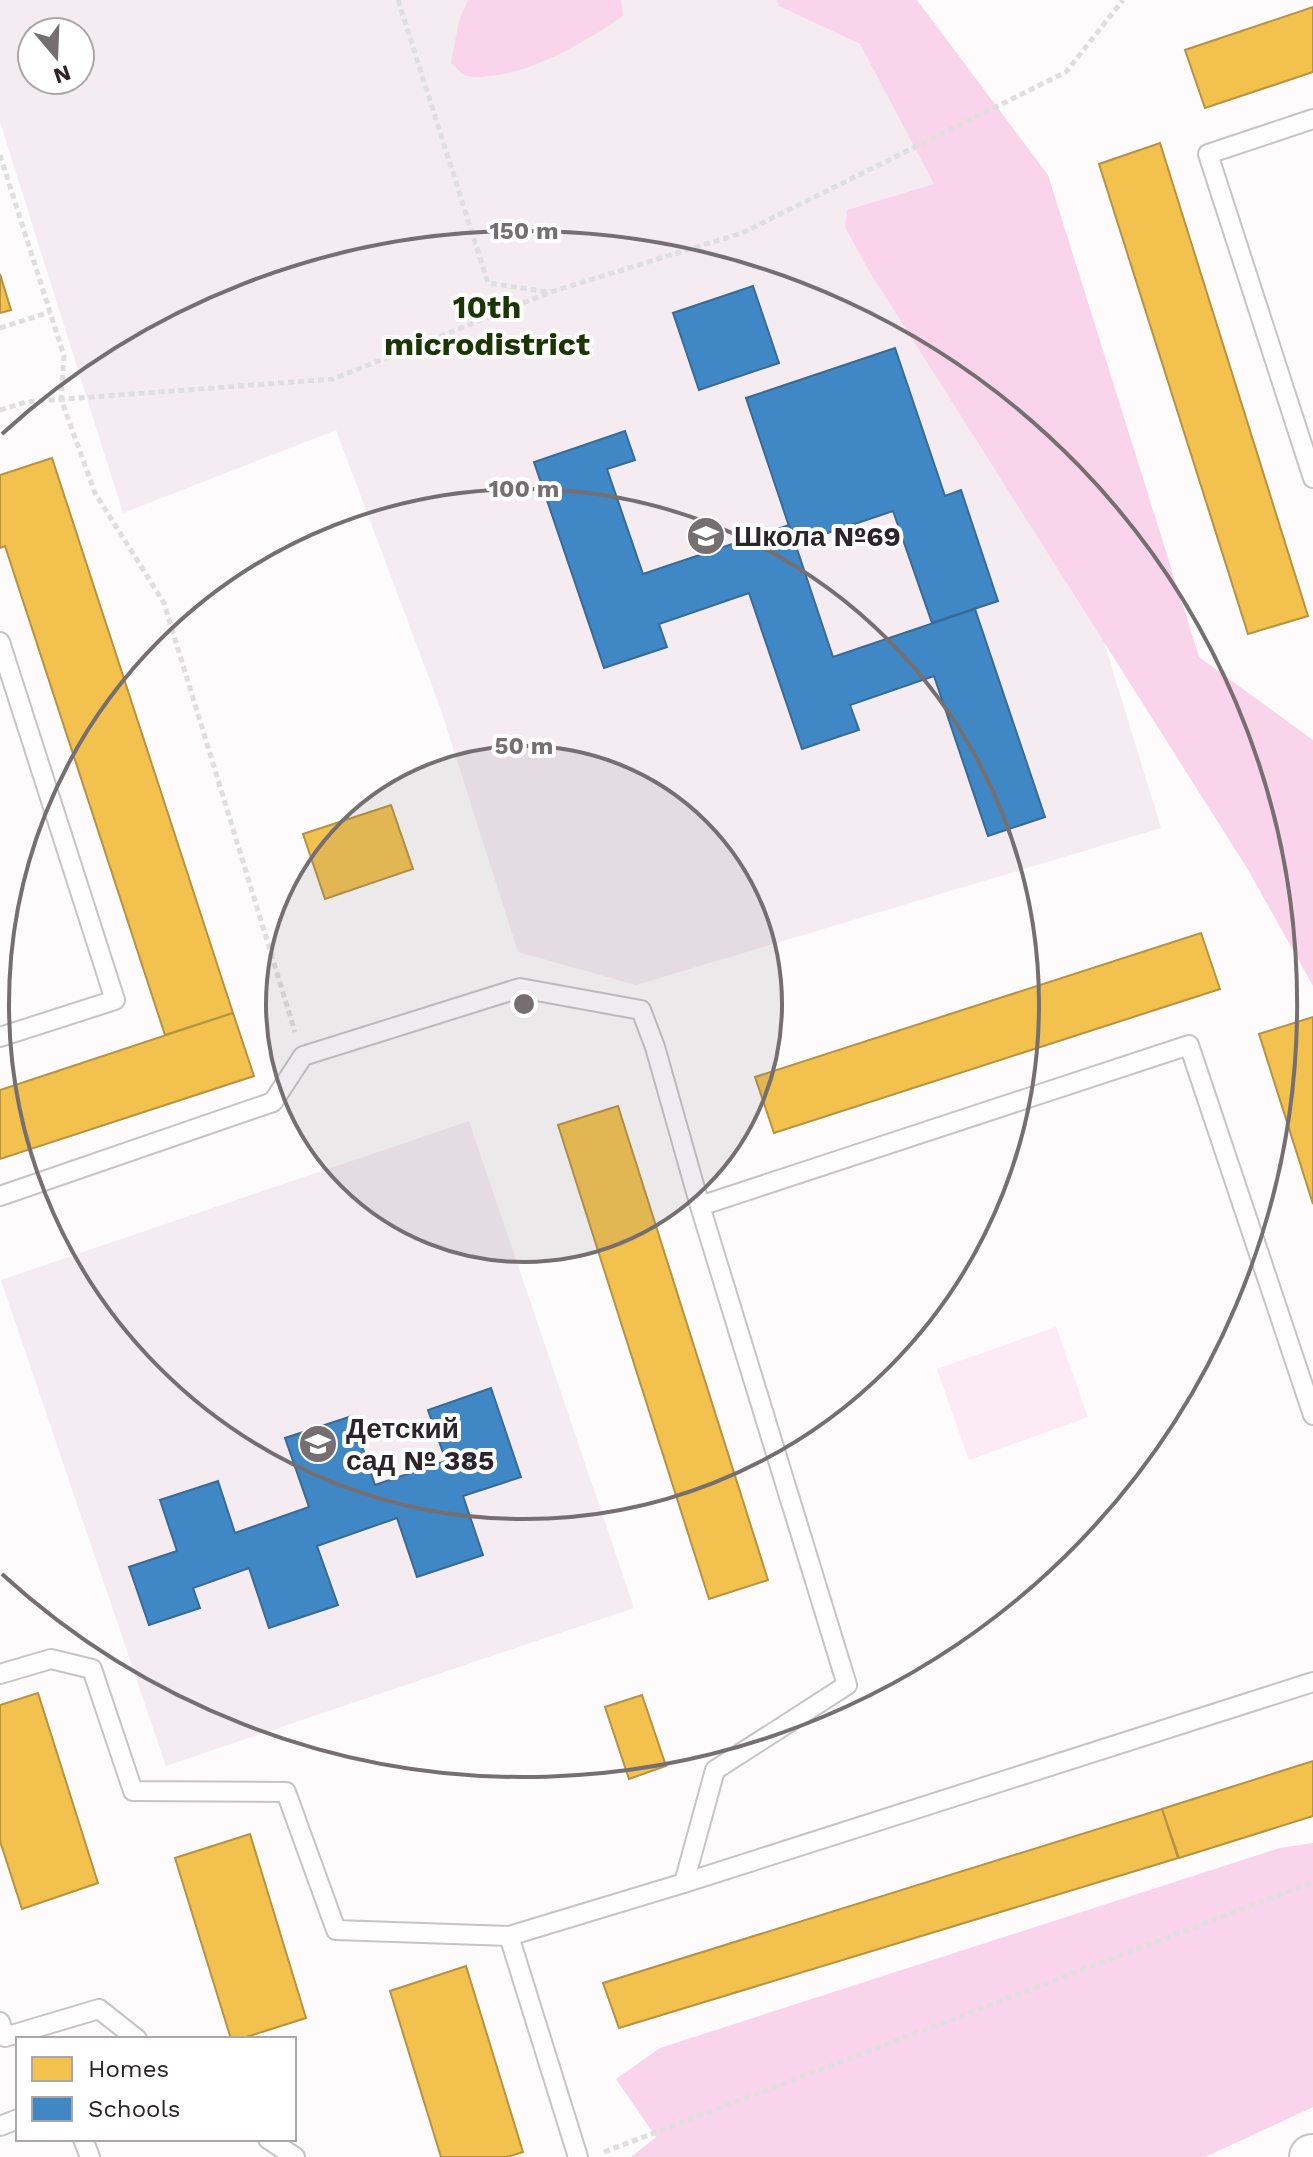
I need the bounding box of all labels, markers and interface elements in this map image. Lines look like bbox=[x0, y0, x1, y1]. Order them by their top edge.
north arrow bbox=[16, 16, 96, 96]
text: N bbox=[51, 60, 74, 89]
text: 150 m bbox=[489, 217, 559, 245]
district label: 10th microdistrict bbox=[384, 288, 590, 363]
text: 100 m bbox=[489, 475, 559, 503]
school or university icon: Школа №69 bbox=[685, 515, 727, 557]
place label: Школа №69 bbox=[734, 520, 901, 553]
text: 50 m bbox=[495, 732, 553, 760]
centre of rings bbox=[510, 990, 538, 1018]
place label: Детский сад № 385 bbox=[346, 1412, 494, 1477]
school or university icon: Детский сад № 385 bbox=[297, 1423, 339, 1465]
legend bbox=[16, 2037, 296, 2141]
text: Homes bbox=[88, 2055, 169, 2083]
text: Schools bbox=[88, 2095, 180, 2123]

